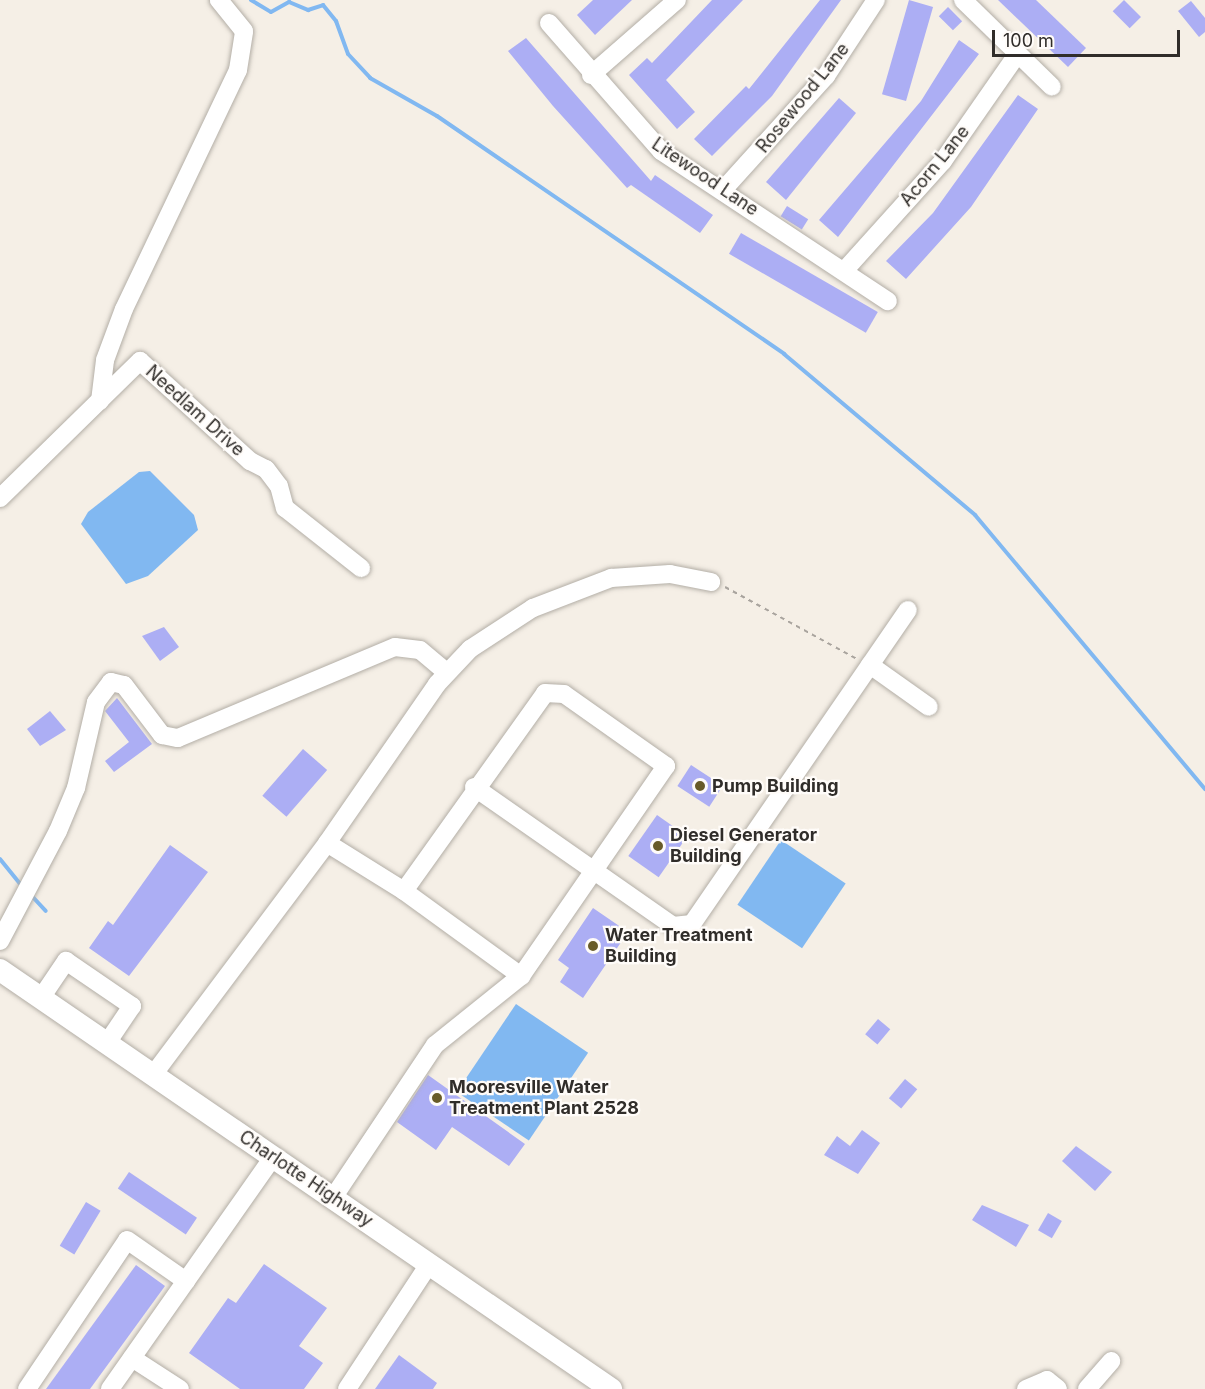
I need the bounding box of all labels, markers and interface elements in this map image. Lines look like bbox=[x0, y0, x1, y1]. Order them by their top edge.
scale bar bbox=[995, 18, 1182, 56]
text: 100 m bbox=[1003, 30, 1054, 51]
street label: Rosewood Lane bbox=[752, 39, 854, 157]
street label: Acorn Lane bbox=[896, 121, 974, 211]
street label: Litewood Lane bbox=[648, 133, 762, 221]
street label: Needlam Drive bbox=[141, 361, 249, 461]
place label: Pump Building bbox=[712, 775, 839, 797]
marker: Pump Building bbox=[693, 779, 707, 793]
place label: Diesel Generator Building bbox=[670, 825, 817, 868]
marker: Diesel Generator Building bbox=[651, 839, 665, 853]
place label: Water Treatment Building bbox=[605, 925, 753, 968]
marker: Water Treatment Building bbox=[586, 939, 600, 953]
place label: Mooresville Water Treatment Plant 2528 bbox=[449, 1077, 639, 1120]
marker: Mooresville Water Treatment Plant 2528 bbox=[430, 1091, 444, 1105]
street label: Charlotte Highway bbox=[235, 1126, 377, 1232]

